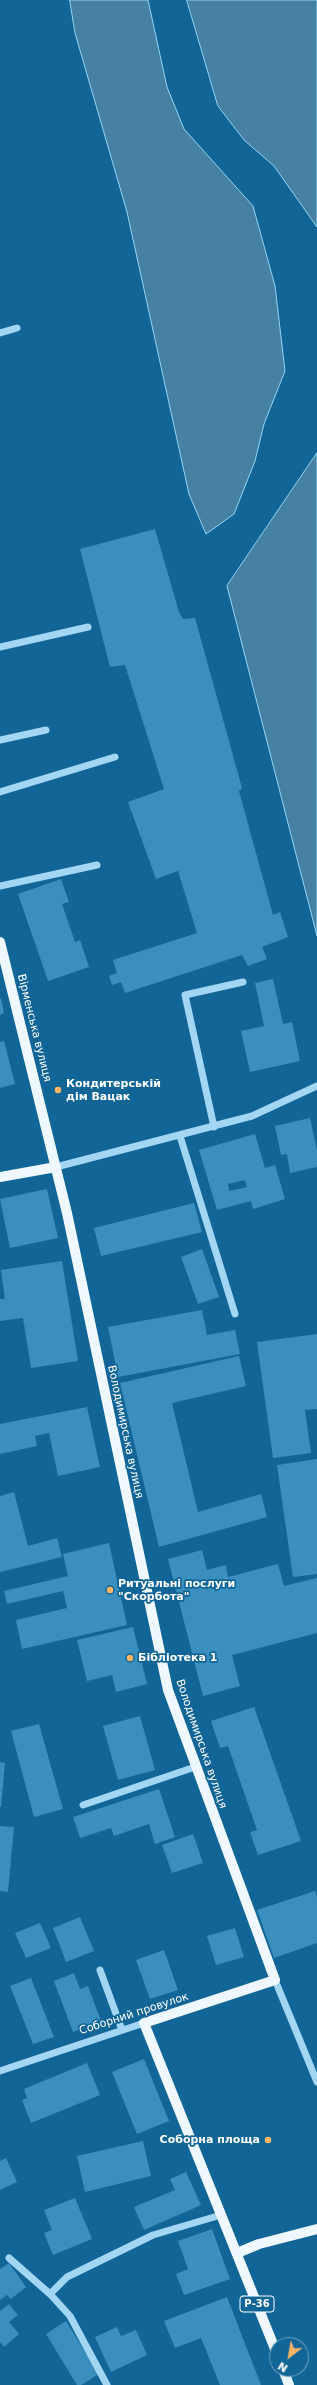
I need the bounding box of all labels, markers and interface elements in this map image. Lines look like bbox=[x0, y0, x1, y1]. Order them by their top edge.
street label: Вірменська вулиця bbox=[14, 973, 54, 1083]
place label: Кондитерській дім Вацак bbox=[66, 1077, 161, 1103]
marker: Кондитерській дім Вацак bbox=[53, 1085, 63, 1095]
street label: Володимирська вулиця bbox=[104, 1364, 146, 1500]
place label: Ритуальні послуги "Скорбота" bbox=[118, 1577, 235, 1603]
marker: Ритуальні послуги "Скорбота" bbox=[105, 1585, 115, 1595]
place label: Бібліотека 1 bbox=[138, 1651, 217, 1665]
marker: Бібліотека 1 bbox=[125, 1653, 135, 1663]
street label: Володимирська вулиця bbox=[173, 1678, 229, 1810]
street label: Соборний провулок bbox=[78, 1990, 190, 2038]
place label: Соборна площа bbox=[160, 2133, 260, 2147]
marker: Соборна площа bbox=[263, 2135, 273, 2145]
road number: Р-36 bbox=[240, 2296, 274, 2312]
north arrow bbox=[269, 2337, 309, 2377]
text: N bbox=[276, 2359, 290, 2375]

